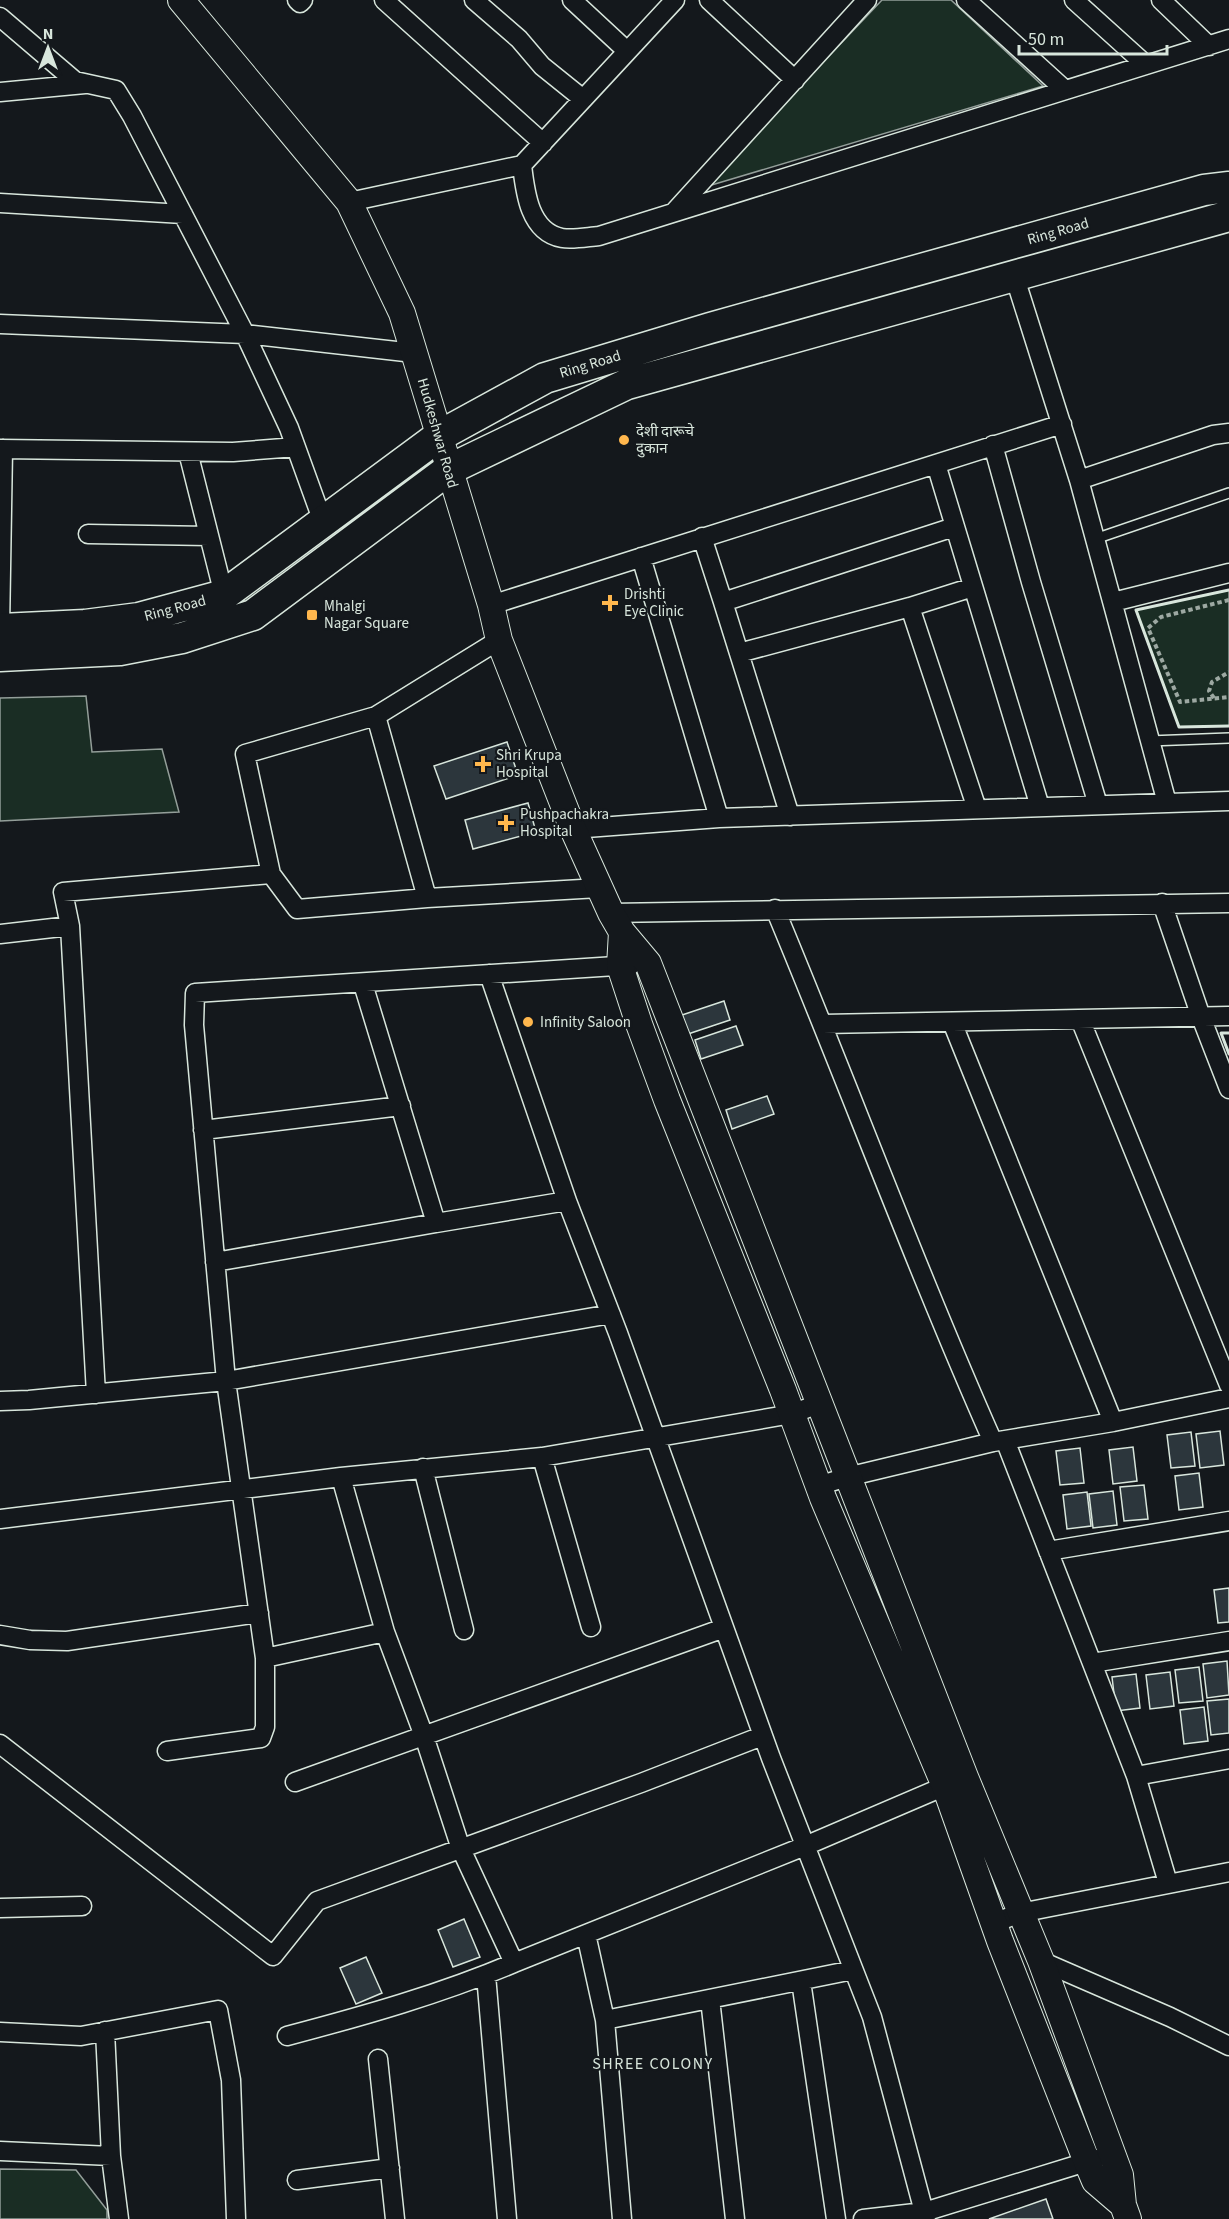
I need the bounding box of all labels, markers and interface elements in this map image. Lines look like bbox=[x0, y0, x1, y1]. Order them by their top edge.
north arrow bbox=[18, 18, 78, 78]
scale bar bbox=[1019, 18, 1168, 56]
text: N bbox=[43, 23, 53, 45]
text: 50 m bbox=[1028, 27, 1064, 52]
street label: Ring Road bbox=[1025, 213, 1091, 250]
street label: Ring Road bbox=[557, 345, 623, 384]
street label: Hudkeshwar Road bbox=[412, 375, 463, 491]
place label: देशी दारूचे दुकान bbox=[636, 421, 695, 459]
marker: देशी दारूचे दुकान bbox=[617, 433, 631, 447]
place label: Drishti Eye Clinic bbox=[624, 584, 684, 622]
street label: Ring Road bbox=[142, 590, 208, 627]
marker: Drishti Eye Clinic bbox=[601, 594, 619, 612]
place label: Mhalgi Nagar Square bbox=[324, 596, 409, 634]
marker: Mhalgi Nagar Square bbox=[305, 608, 319, 622]
place label: Shri Krupa Hospital bbox=[496, 745, 562, 783]
marker: Shri Krupa Hospital bbox=[474, 755, 492, 773]
place label: Pushpachakra Hospital bbox=[520, 804, 609, 842]
marker: Pushpachakra Hospital bbox=[497, 814, 515, 832]
place label: Infinity Saloon bbox=[540, 1012, 631, 1033]
marker: Infinity Saloon bbox=[521, 1015, 535, 1029]
district label: SHREE COLONY bbox=[592, 2053, 714, 2075]

